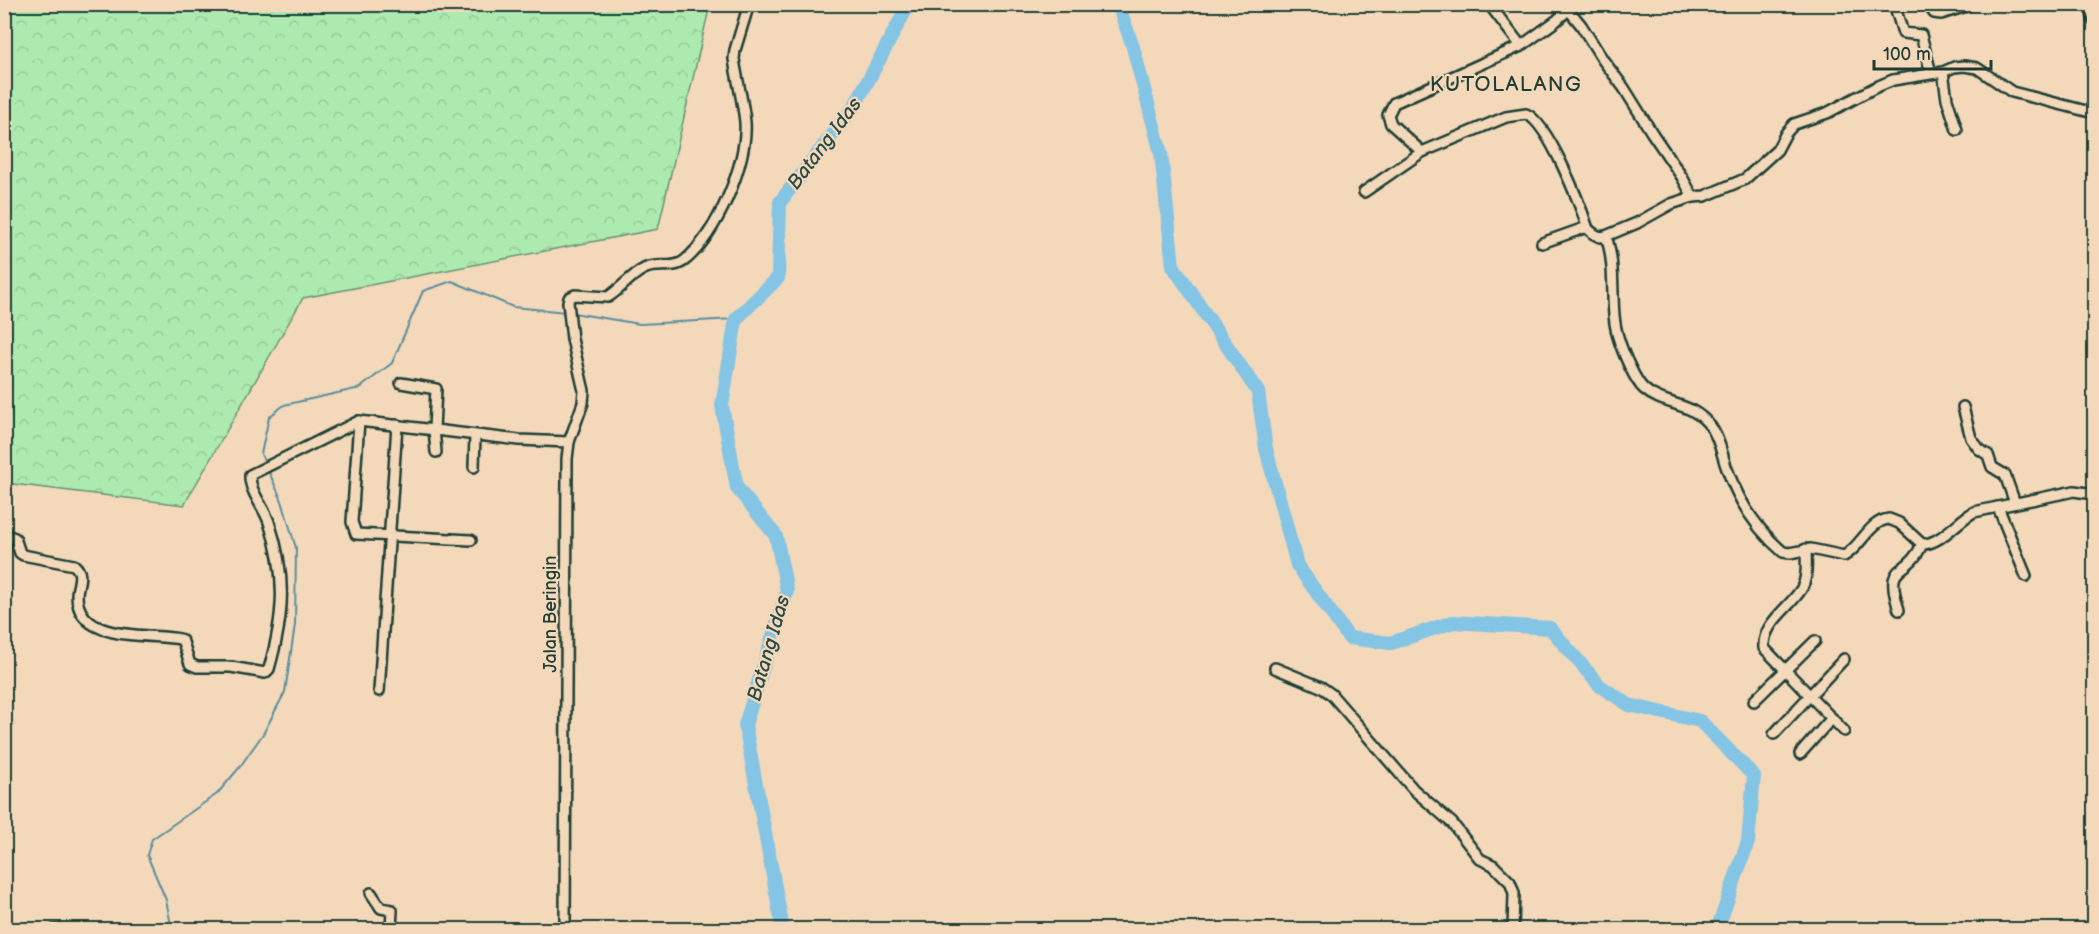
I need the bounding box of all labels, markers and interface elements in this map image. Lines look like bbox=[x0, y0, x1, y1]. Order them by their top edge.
scale bar bbox=[1874, 33, 1991, 71]
text: 100 m bbox=[1883, 44, 1931, 65]
district label: KUTOLALANG bbox=[1430, 72, 1582, 97]
water label: Batang Idas bbox=[782, 93, 867, 194]
street label: Jalan Beringin bbox=[540, 556, 561, 672]
water label: Batang Idas bbox=[742, 593, 795, 704]

